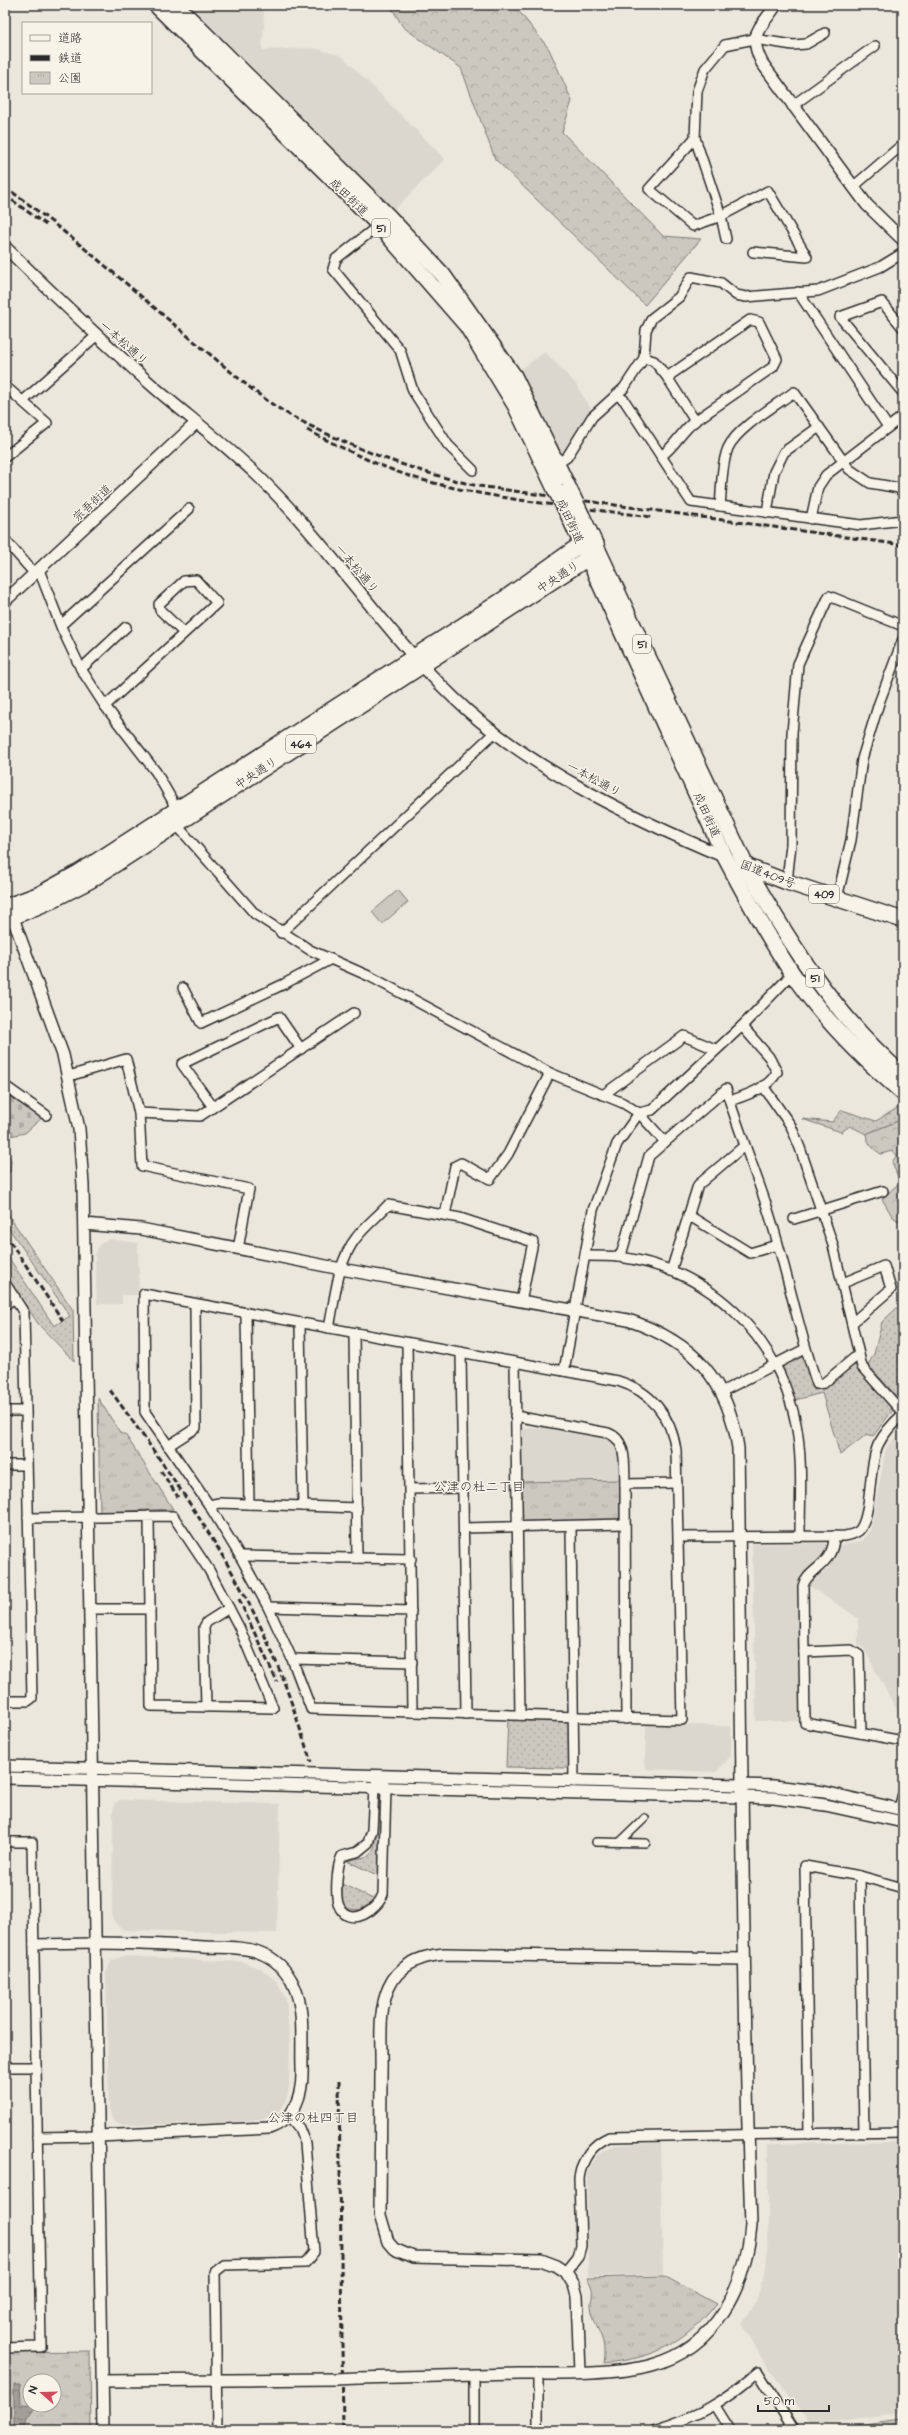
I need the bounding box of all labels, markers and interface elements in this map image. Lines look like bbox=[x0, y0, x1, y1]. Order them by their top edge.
legend bbox=[22, 22, 152, 94]
text: 道路 bbox=[58, 30, 82, 47]
text: 鉄道 bbox=[58, 50, 82, 67]
text: 公園 bbox=[58, 70, 82, 87]
street label: 成田街道 bbox=[325, 175, 372, 220]
road number: 51 bbox=[372, 219, 390, 237]
street label: 一本松通り bbox=[96, 317, 152, 370]
street label: 宗吾街道 bbox=[69, 481, 116, 526]
street label: 成田街道 bbox=[552, 496, 587, 547]
street label: 一本松通り bbox=[331, 541, 382, 598]
street label: 中央通り bbox=[534, 557, 583, 598]
road number: 51 bbox=[633, 635, 651, 653]
road number: 464 bbox=[286, 735, 316, 753]
street label: 中央通り bbox=[232, 753, 281, 794]
street label: 一本松通り bbox=[563, 757, 624, 801]
street label: 成田街道 bbox=[689, 790, 724, 841]
street label: 国道409号 bbox=[737, 856, 798, 893]
road number: 409 bbox=[809, 885, 839, 903]
road number: 51 bbox=[806, 969, 824, 987]
district label: 公津の杜二丁目 bbox=[433, 1478, 525, 1496]
district label: 公津の杜四丁目 bbox=[267, 2109, 359, 2127]
north arrow bbox=[22, 2373, 62, 2413]
text: N bbox=[25, 2384, 41, 2396]
scale bar bbox=[758, 2387, 829, 2413]
text: 50 m bbox=[764, 2393, 795, 2410]

